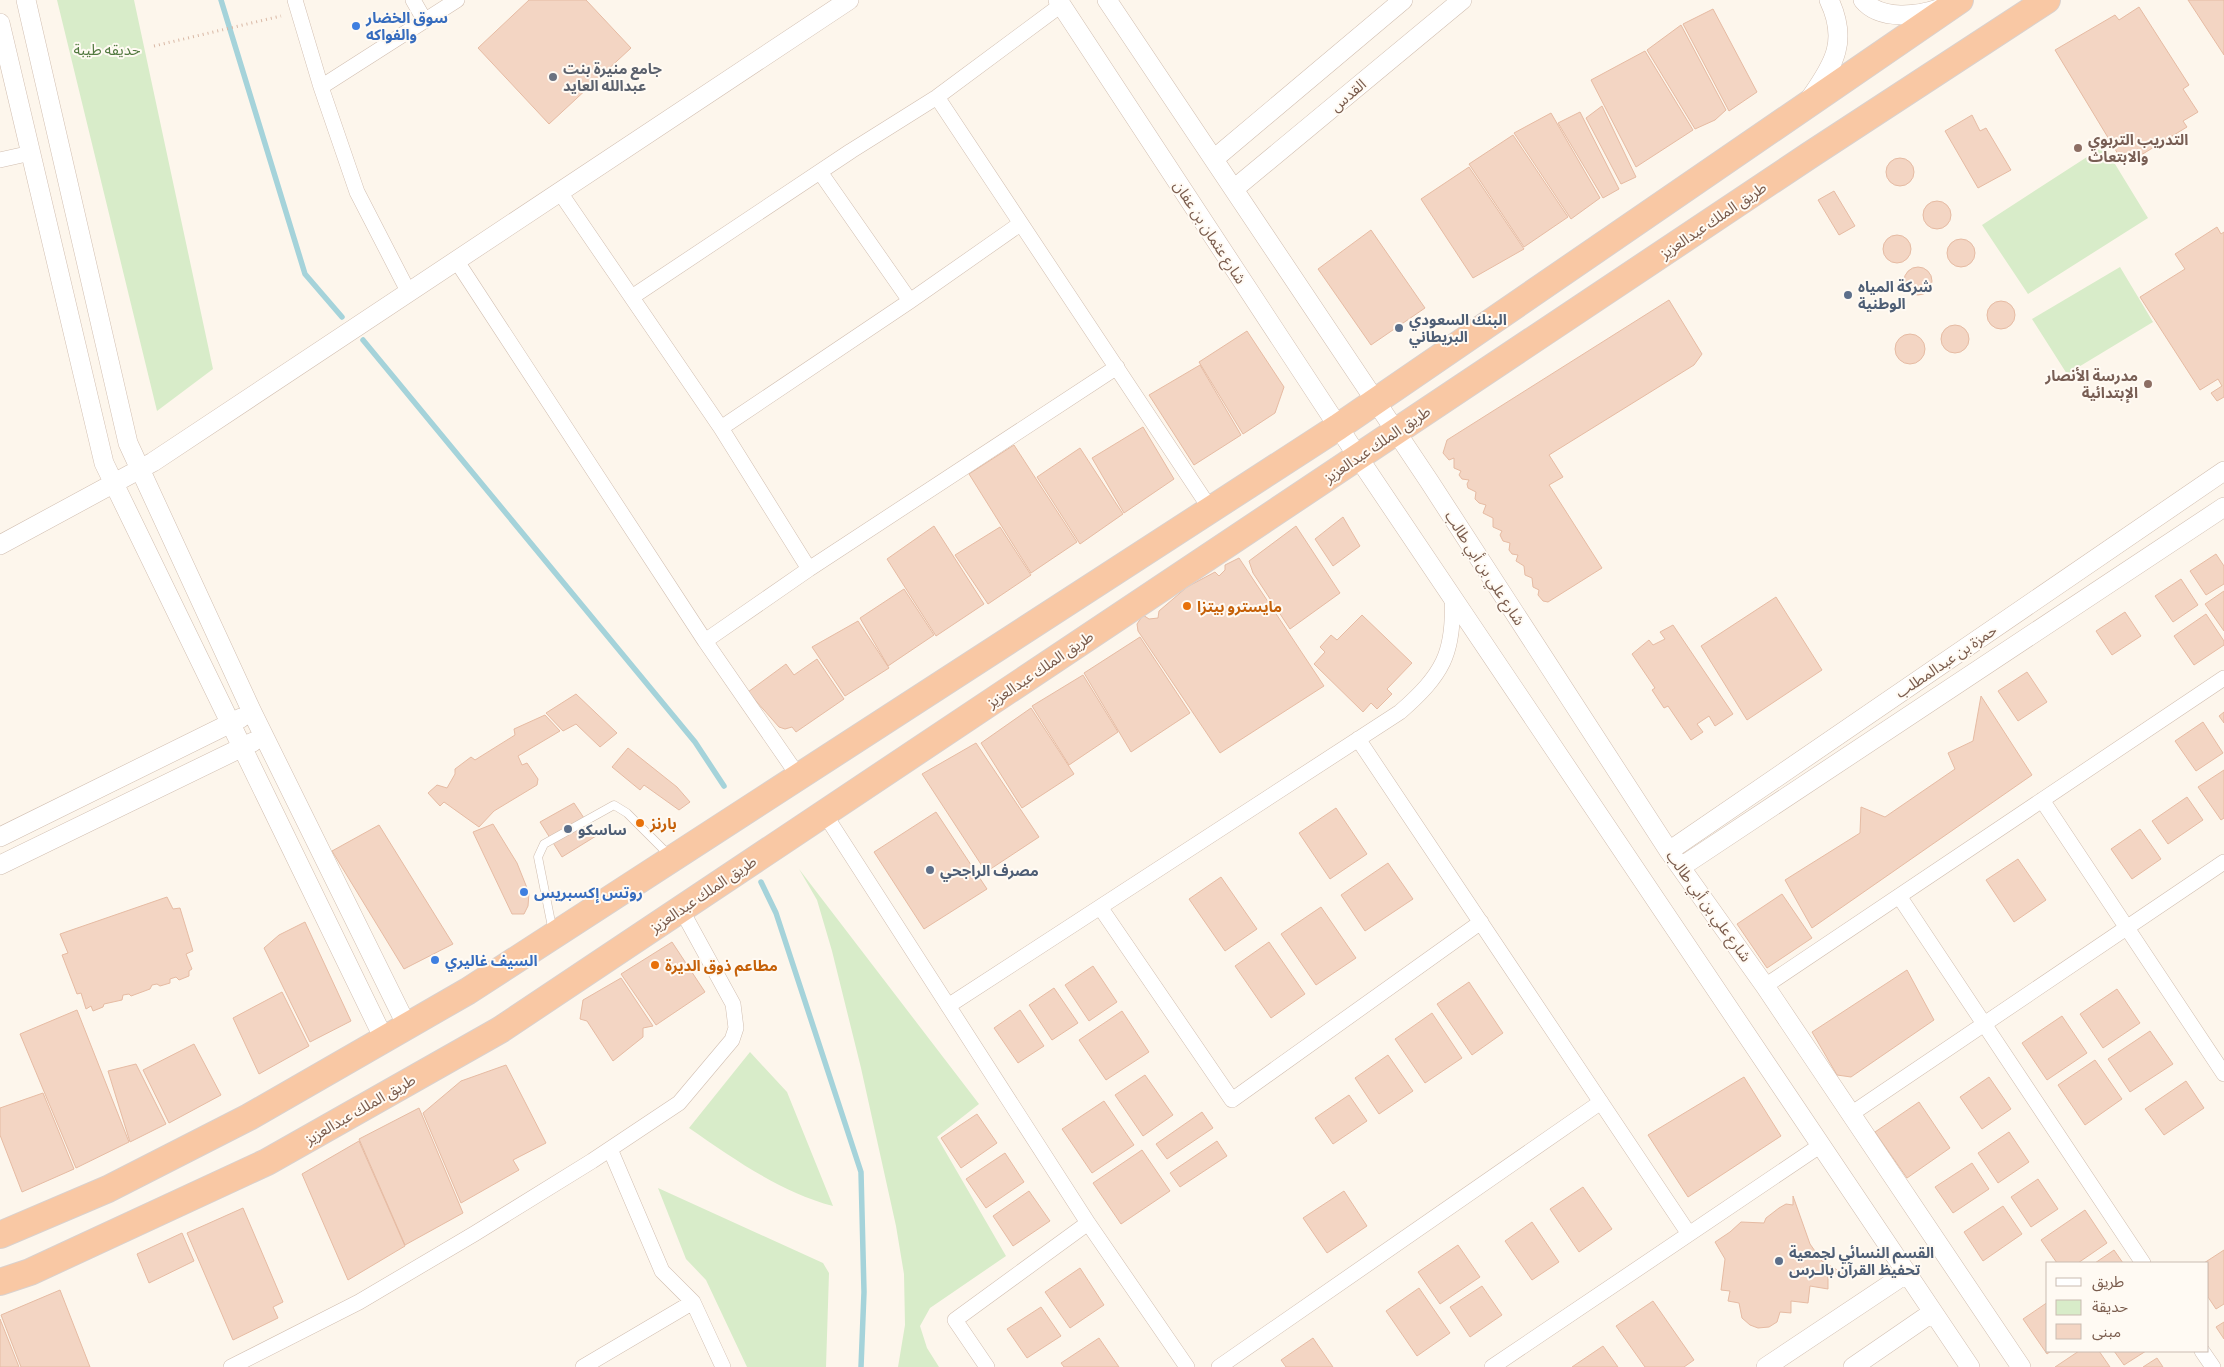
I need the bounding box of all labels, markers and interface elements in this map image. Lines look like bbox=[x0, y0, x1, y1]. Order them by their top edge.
place label: سوق الخضار والفواكه bbox=[365, 7, 448, 45]
marker: سوق الخضار والفواكه bbox=[350, 20, 362, 32]
park label: حديقه طيبة bbox=[73, 39, 141, 60]
place label: جامع منيرة بنت عبدالله العايد bbox=[563, 58, 663, 96]
marker: جامع منيرة بنت عبدالله العايد bbox=[547, 71, 559, 83]
street label: القدس bbox=[1326, 74, 1370, 116]
place label: التدريب التربوي والابتعاث bbox=[2088, 129, 2188, 167]
marker: التدريب التربوي والابتعاث bbox=[2072, 142, 2084, 154]
street label: شارع عثمان بن عفان bbox=[1167, 176, 1251, 289]
street label: طريق الملك عبدالعزيز bbox=[1655, 176, 1771, 264]
place label: شركة المياه الوطنية bbox=[1858, 276, 1932, 314]
marker: شركة المياه الوطنية bbox=[1842, 289, 1854, 301]
place label: البنك السعودي البريطاني bbox=[1409, 309, 1507, 348]
marker: البنك السعودي البريطاني bbox=[1393, 322, 1405, 334]
place label: مدرسة الأنصار الإبتدائية bbox=[2044, 365, 2138, 403]
marker: مدرسة الأنصار الإبتدائية bbox=[2142, 378, 2154, 390]
street label: طريق الملك عبدالعزيز bbox=[1319, 400, 1435, 488]
street label: شارع علي بن أبي طالب bbox=[1438, 507, 1530, 631]
place label: مايسترو بيتزا bbox=[1197, 596, 1282, 617]
marker: مايسترو بيتزا bbox=[1181, 600, 1193, 612]
street label: حمزة بن عبدالمطلب bbox=[1891, 619, 2001, 703]
street label: طريق الملك عبدالعزيز bbox=[982, 625, 1098, 713]
place label: بارنز bbox=[649, 813, 677, 834]
marker: بارنز bbox=[634, 817, 646, 829]
place label: ساسكو bbox=[578, 819, 627, 840]
marker: ساسكو bbox=[562, 823, 574, 835]
street label: شارع علي بن أبي طالب bbox=[1660, 846, 1757, 967]
street label: طريق الملك عبدالعزيز bbox=[645, 850, 761, 938]
place label: مصرف الراجحي bbox=[940, 860, 1039, 882]
marker: مصرف الراجحي bbox=[924, 864, 936, 876]
place label: روتس إكسبريس bbox=[534, 882, 643, 903]
marker: روتس إكسبريس bbox=[518, 886, 530, 898]
place label: السيف غاليري bbox=[445, 950, 537, 972]
marker: السيف غاليري bbox=[429, 954, 441, 966]
place label: مطاعم ذوق الديرة bbox=[665, 955, 778, 977]
marker: مطاعم ذوق الديرة bbox=[649, 959, 661, 971]
street label: طريق الملك عبدالعزيز bbox=[300, 1069, 419, 1150]
place label: القسم النسائي لجمعية تحفيظ القرآن بالـرس bbox=[1789, 1242, 1934, 1280]
marker: القسم النسائي لجمعية تحفيظ القرآن بالـرس bbox=[1773, 1255, 1785, 1267]
legend bbox=[2046, 1262, 2209, 1352]
text: طريق bbox=[2092, 1271, 2124, 1292]
text: حديقة bbox=[2092, 1296, 2128, 1317]
text: مبنى bbox=[2092, 1321, 2121, 1342]

